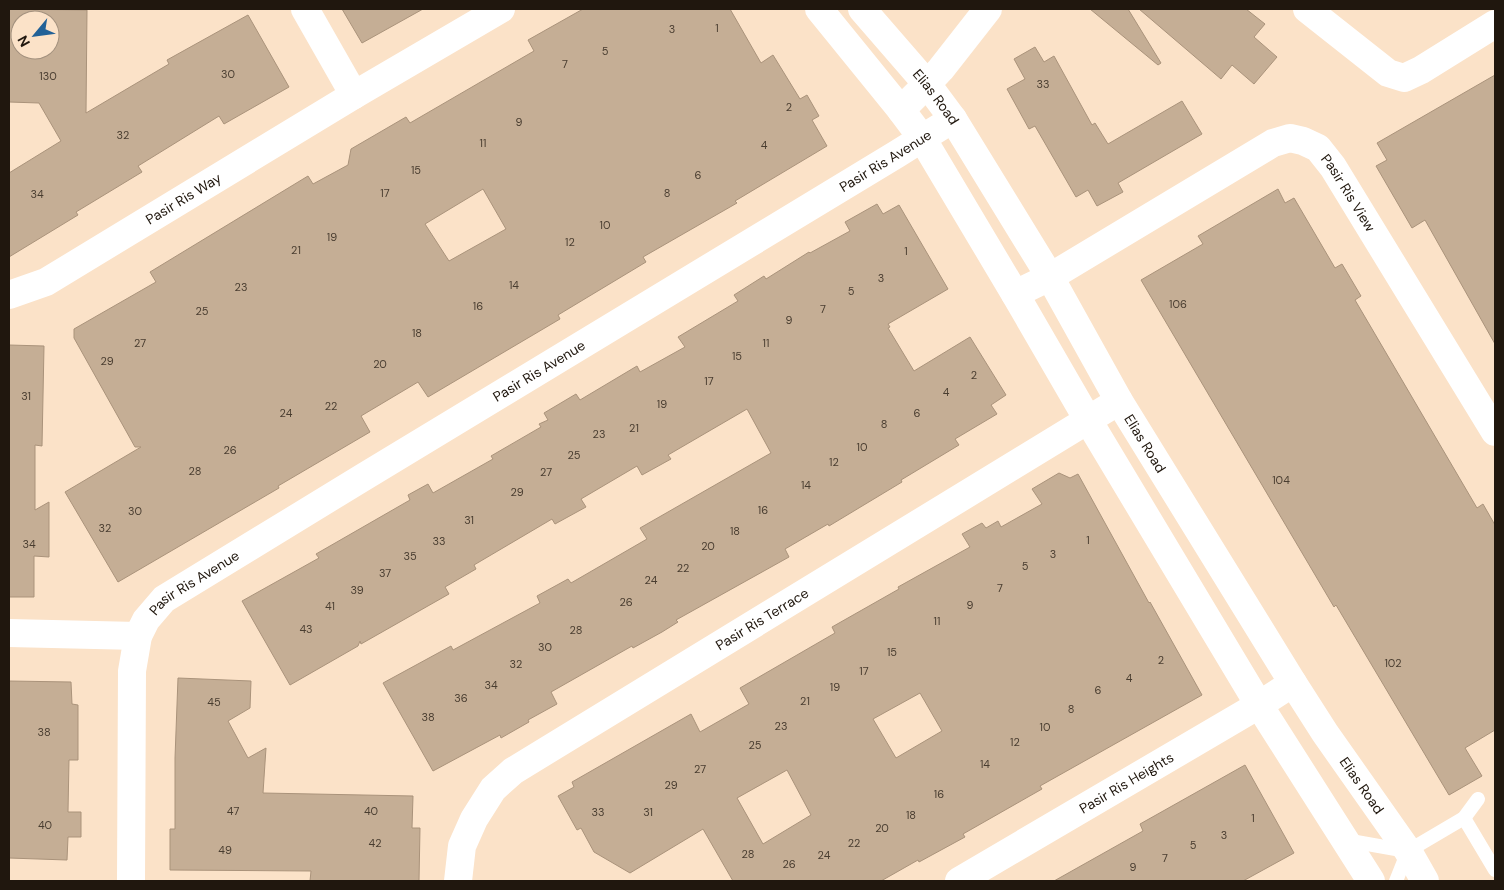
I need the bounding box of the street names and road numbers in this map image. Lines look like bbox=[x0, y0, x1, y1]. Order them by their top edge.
street label: Elias Road bbox=[909, 65, 963, 128]
street label: Pasir Ris Avenue bbox=[836, 126, 935, 196]
street label: Pasir Ris View bbox=[1317, 150, 1380, 235]
street label: Pasir Ris Way bbox=[142, 169, 225, 228]
street label: Pasir Ris Avenue bbox=[489, 336, 589, 406]
street label: Elias Road bbox=[1120, 411, 1170, 476]
street label: Pasir Ris Avenue bbox=[145, 546, 242, 619]
street label: Pasir Ris Terrace bbox=[712, 584, 812, 654]
street label: Pasir Ris Heights bbox=[1076, 748, 1177, 818]
street label: Elias Road bbox=[1336, 754, 1388, 817]

